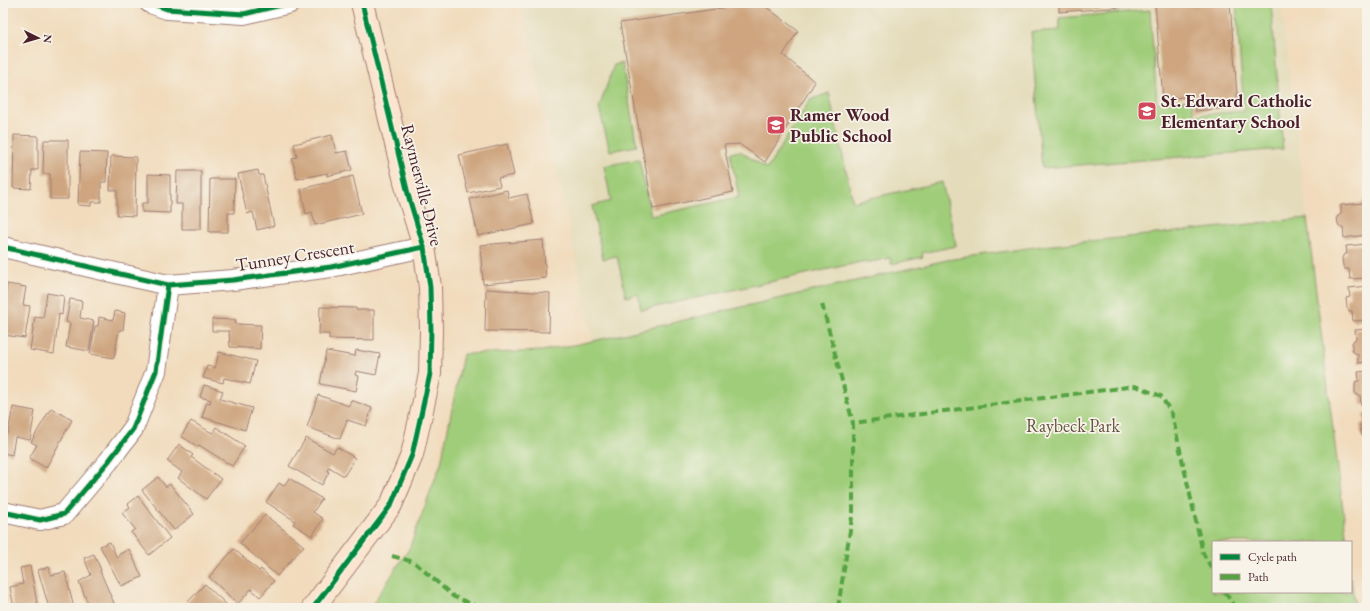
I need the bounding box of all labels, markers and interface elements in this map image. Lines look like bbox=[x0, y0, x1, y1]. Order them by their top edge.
north arrow bbox=[18, 18, 58, 58]
text: N bbox=[41, 34, 55, 44]
place label: St. Edward Catholic Elementary School bbox=[1161, 89, 1312, 133]
school or university icon: St. Edward Catholic Elementary School bbox=[1136, 100, 1158, 122]
place label: Ramer Wood Public School bbox=[790, 103, 892, 147]
school or university icon: Ramer Wood Public School bbox=[765, 114, 787, 136]
street label: Raymerville Drive bbox=[396, 122, 449, 248]
street label: Tunney Crescent bbox=[234, 235, 356, 276]
park label: Raybeck Park bbox=[1026, 414, 1120, 437]
legend bbox=[1212, 541, 1352, 593]
text: Cycle path bbox=[1248, 549, 1297, 565]
text: Path bbox=[1248, 569, 1269, 585]

